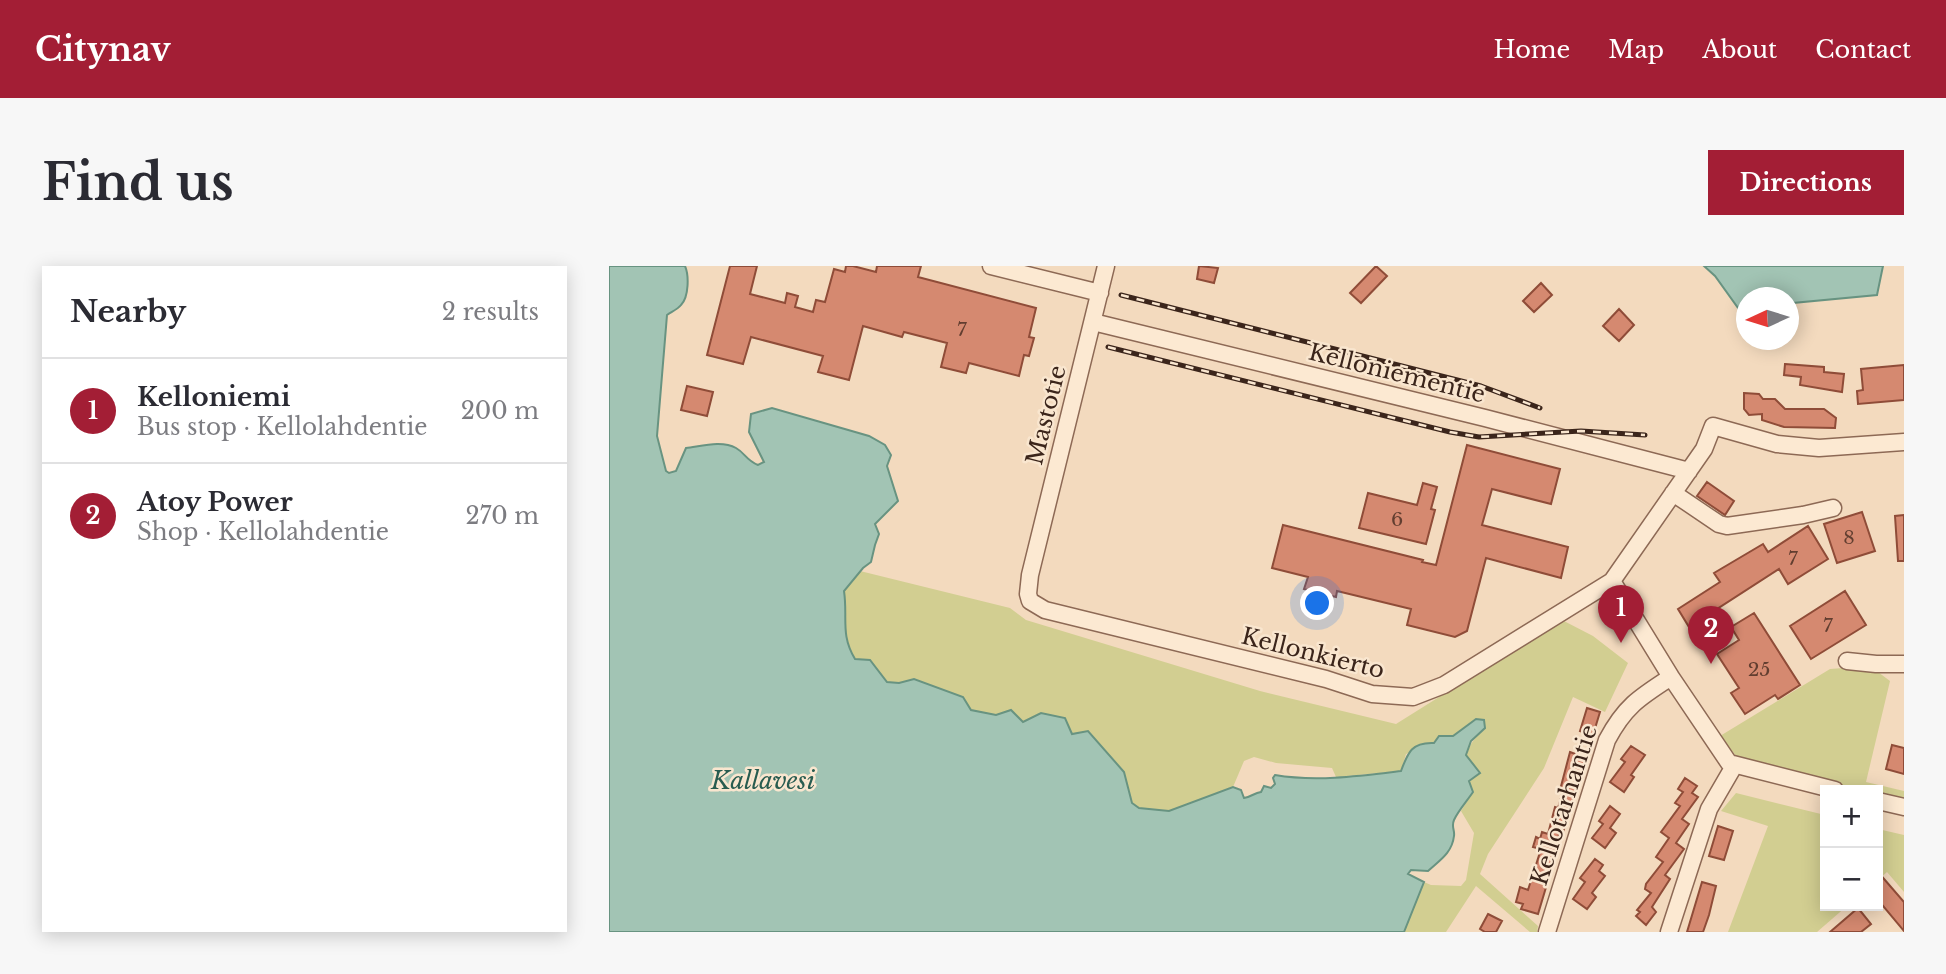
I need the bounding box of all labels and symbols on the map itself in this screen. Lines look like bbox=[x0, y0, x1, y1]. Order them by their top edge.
north arrow bbox=[1736, 287, 1799, 350]
house number: 7 bbox=[957, 318, 967, 341]
street label: Kelloniementie bbox=[1306, 338, 1488, 408]
street label: Mastotie bbox=[1020, 362, 1072, 468]
house number: 6 bbox=[1391, 508, 1403, 531]
house number: 8 bbox=[1843, 526, 1855, 549]
house number: 7 bbox=[1788, 547, 1798, 570]
pin: 1 bbox=[1598, 585, 1644, 643]
your location bbox=[1300, 586, 1334, 620]
pin: 2 bbox=[1688, 606, 1734, 664]
house number: 7 bbox=[1823, 614, 1833, 637]
street label: Kellonkierto bbox=[1239, 622, 1387, 684]
house number: 25 bbox=[1748, 658, 1770, 681]
street label: Kellotarhantie bbox=[1525, 721, 1603, 889]
water label: Kallavesi bbox=[710, 766, 816, 795]

